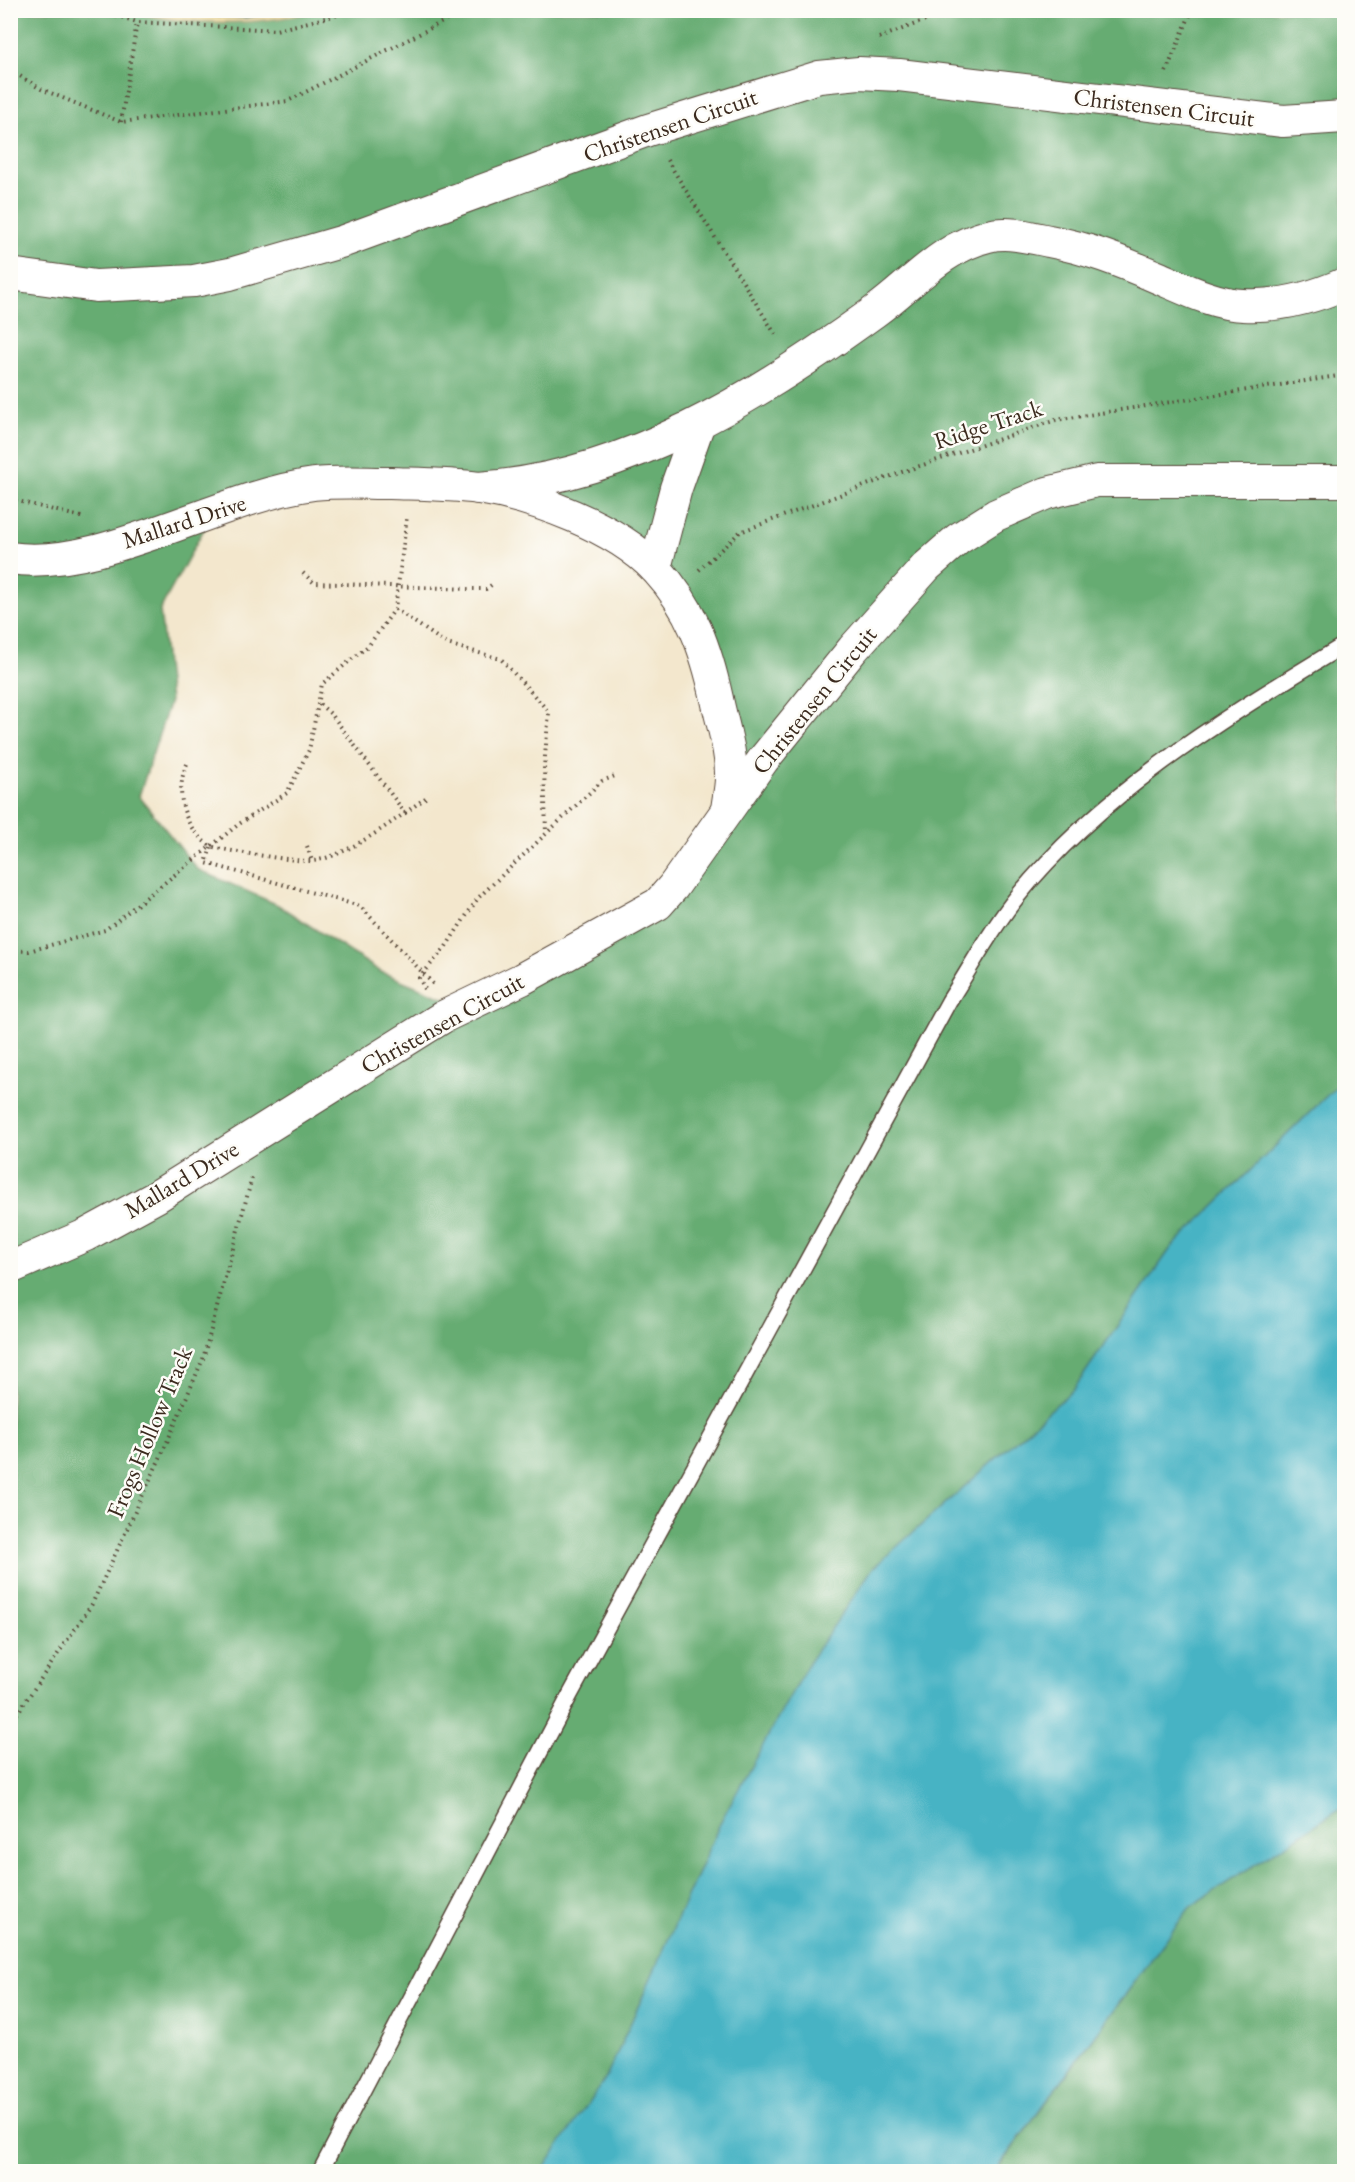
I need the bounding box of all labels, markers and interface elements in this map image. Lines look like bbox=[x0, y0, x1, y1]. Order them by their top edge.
street label: Christensen Circuit bbox=[579, 81, 762, 169]
street label: Christensen Circuit bbox=[1072, 81, 1257, 134]
street label: Ridge Track bbox=[930, 392, 1047, 456]
street label: Mallard Drive bbox=[118, 486, 250, 556]
street label: Christensen Circuit bbox=[745, 619, 884, 780]
street label: Christensen Circuit bbox=[355, 965, 529, 1081]
street label: Mallard Drive bbox=[118, 1133, 244, 1225]
street label: Frogs Hollow Track bbox=[99, 1341, 199, 1522]

